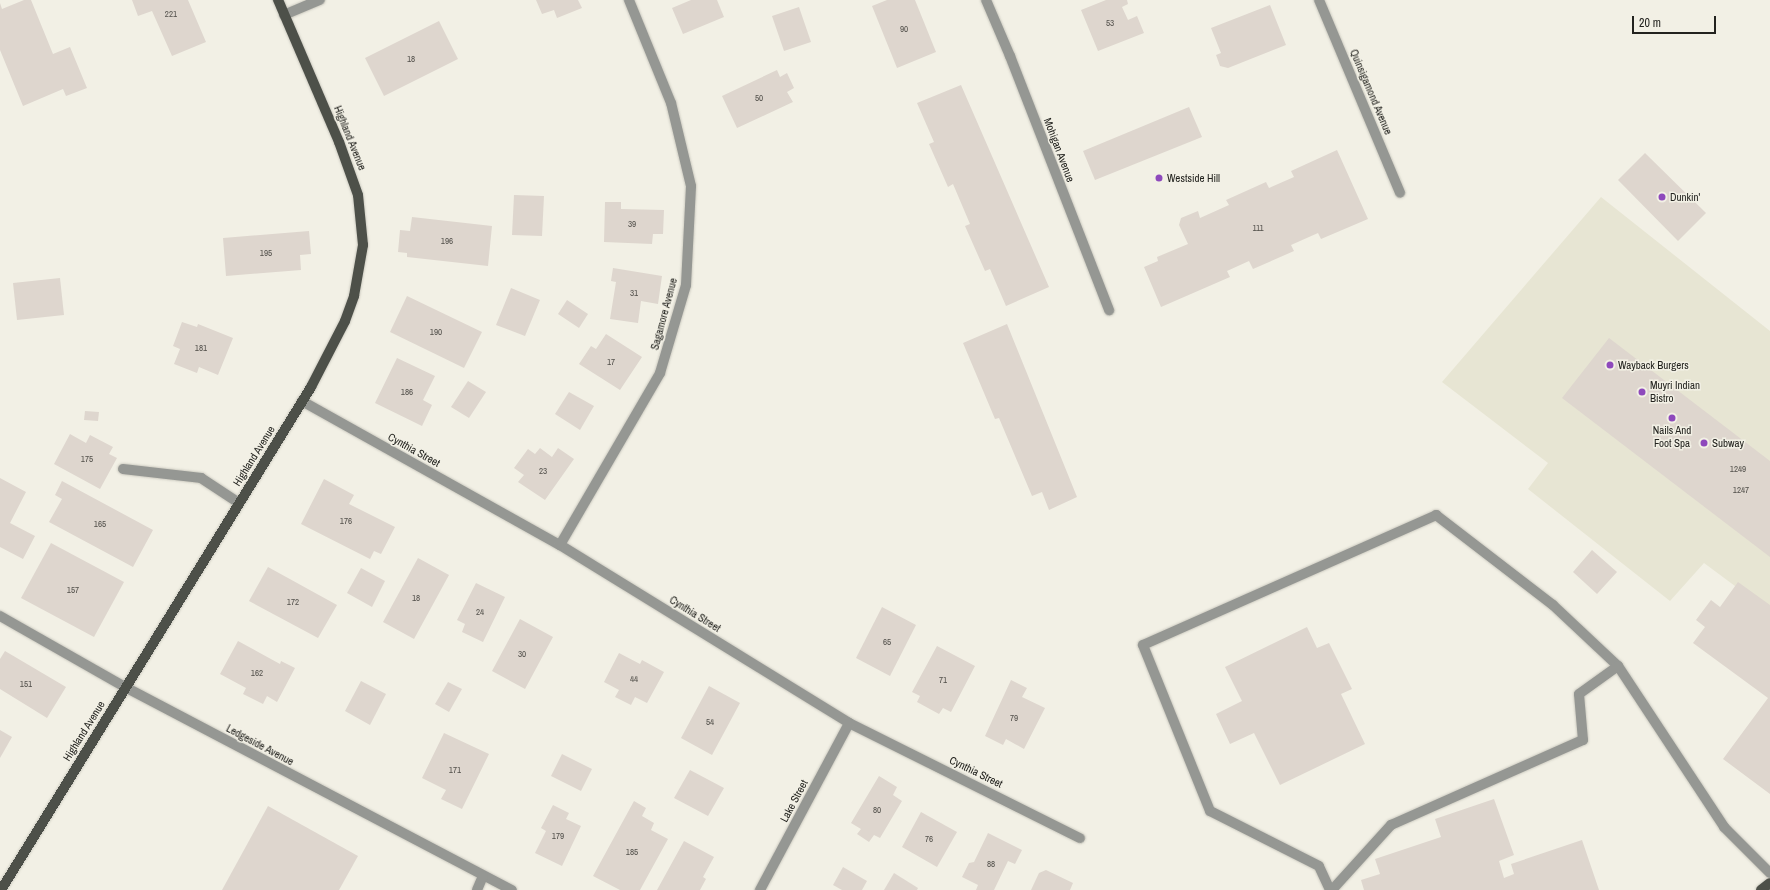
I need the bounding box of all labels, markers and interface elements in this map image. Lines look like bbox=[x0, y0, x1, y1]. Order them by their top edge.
scale bar bbox=[1634, 8, 1718, 34]
house number: 221 bbox=[165, 9, 177, 19]
text: 20 m bbox=[1639, 15, 1661, 31]
house number: 53 bbox=[1106, 18, 1114, 28]
house number: 90 bbox=[900, 24, 908, 34]
street label: Quinsigamond Avenue bbox=[1347, 47, 1395, 137]
house number: 18 bbox=[407, 54, 415, 64]
house number: 50 bbox=[755, 93, 763, 103]
street label: Highland Avenue bbox=[331, 104, 369, 172]
street label: Mohigan Avenue bbox=[1041, 116, 1077, 184]
place label: Westside Hill bbox=[1167, 171, 1220, 185]
marker: Westside Hill bbox=[1154, 173, 1164, 183]
place label: Dunkin' bbox=[1670, 190, 1700, 204]
marker: Dunkin' bbox=[1657, 192, 1667, 202]
house number: 39 bbox=[628, 219, 636, 229]
house number: 111 bbox=[1252, 223, 1264, 233]
house number: 196 bbox=[441, 236, 453, 246]
house number: 195 bbox=[260, 248, 272, 258]
street label: Sagamore Avenue bbox=[648, 276, 680, 352]
house number: 31 bbox=[630, 288, 638, 298]
house number: 190 bbox=[430, 327, 442, 337]
house number: 181 bbox=[195, 343, 207, 353]
house number: 17 bbox=[607, 357, 615, 367]
place label: Wayback Burgers bbox=[1618, 358, 1689, 372]
marker: Wayback Burgers bbox=[1605, 360, 1615, 370]
place label: Muyri Indian Bistro bbox=[1650, 379, 1700, 405]
house number: 186 bbox=[401, 387, 413, 397]
marker: Muyri Indian Bistro bbox=[1637, 387, 1647, 397]
marker: Nails And Foot Spa bbox=[1667, 413, 1677, 423]
street label: Highland Avenue bbox=[230, 423, 278, 489]
place label: Nails And Foot Spa bbox=[1652, 424, 1692, 450]
street label: Cynthia Street bbox=[386, 430, 442, 470]
place label: Subway bbox=[1712, 436, 1744, 450]
marker: Subway bbox=[1699, 438, 1709, 448]
house number: 175 bbox=[81, 454, 93, 464]
house number: 1249 bbox=[1730, 464, 1746, 474]
house number: 23 bbox=[539, 466, 547, 476]
house number: 1247 bbox=[1733, 485, 1749, 495]
house number: 176 bbox=[340, 516, 352, 526]
house number: 165 bbox=[94, 519, 106, 529]
house number: 157 bbox=[67, 585, 79, 595]
house number: 18 bbox=[412, 593, 420, 603]
street label: Cynthia Street bbox=[667, 593, 723, 635]
house number: 172 bbox=[287, 597, 299, 607]
house number: 24 bbox=[476, 607, 484, 617]
house number: 65 bbox=[883, 637, 891, 647]
house number: 30 bbox=[518, 649, 526, 659]
house number: 162 bbox=[251, 668, 263, 678]
house number: 44 bbox=[630, 674, 638, 684]
house number: 71 bbox=[939, 675, 947, 685]
house number: 151 bbox=[20, 679, 32, 689]
street label: Highland Avenue bbox=[60, 698, 108, 764]
house number: 79 bbox=[1010, 713, 1018, 723]
house number: 54 bbox=[706, 717, 714, 727]
street label: Ledgeside Avenue bbox=[224, 722, 296, 768]
street label: Cynthia Street bbox=[947, 753, 1005, 791]
house number: 171 bbox=[449, 765, 461, 775]
street label: Lake Street bbox=[777, 778, 811, 824]
house number: 80 bbox=[873, 805, 881, 815]
house number: 179 bbox=[552, 831, 564, 841]
house number: 76 bbox=[925, 834, 933, 844]
house number: 185 bbox=[626, 847, 638, 857]
house number: 88 bbox=[987, 859, 995, 869]

